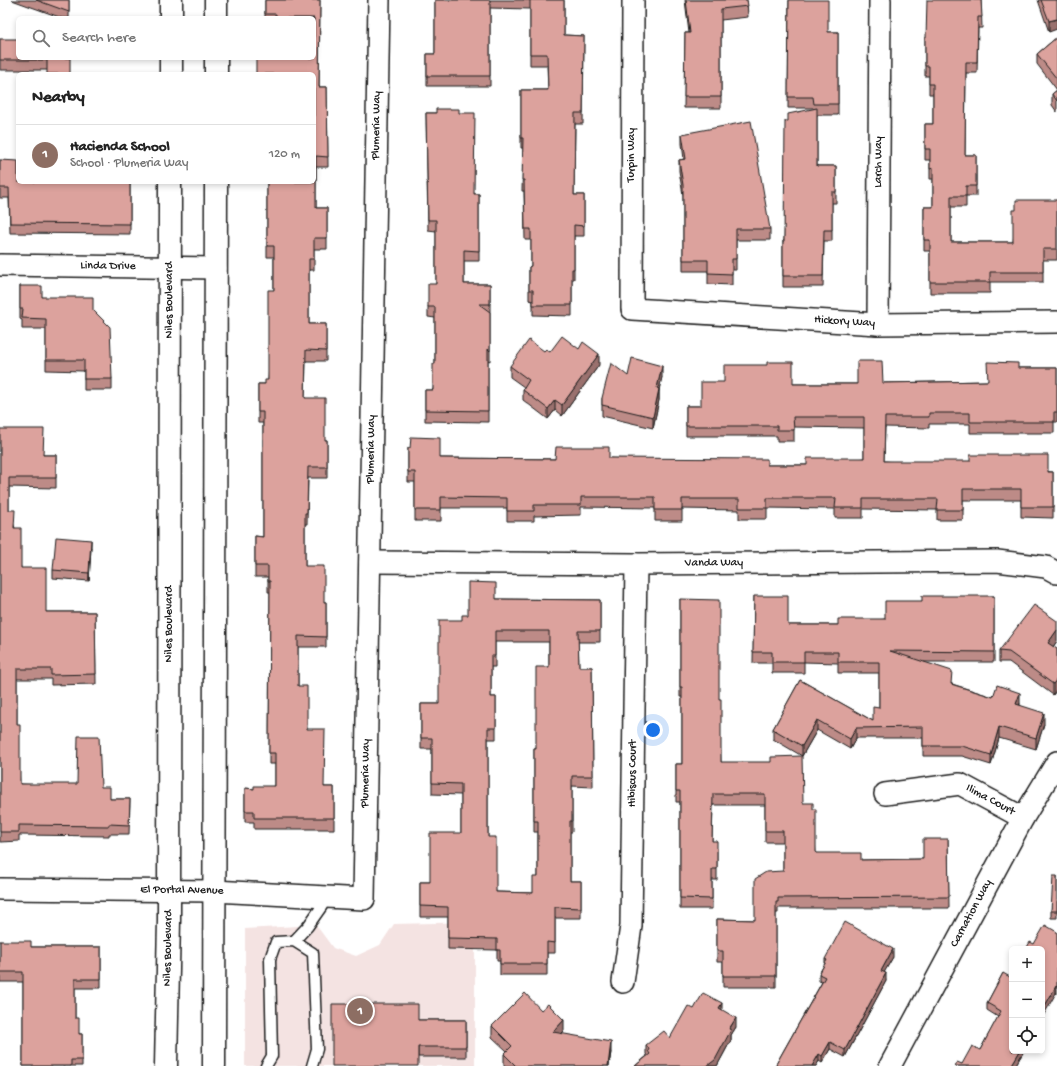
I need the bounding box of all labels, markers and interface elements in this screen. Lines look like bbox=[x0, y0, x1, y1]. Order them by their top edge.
search box bbox=[16, 16, 316, 60]
icon: search bbox=[30, 27, 52, 49]
text: Search here bbox=[62, 29, 136, 47]
text: Nearby bbox=[32, 88, 85, 108]
street label: Plumeria Way bbox=[369, 91, 384, 161]
street label: Turpin Way bbox=[625, 128, 639, 183]
street label: Larch Way bbox=[872, 136, 886, 188]
text: Hacienda School bbox=[70, 138, 170, 156]
text: 1 bbox=[42, 147, 48, 162]
text: 120 m bbox=[269, 147, 300, 162]
text: School · Plumeria Way bbox=[70, 156, 189, 171]
street label: Linda Drive bbox=[80, 259, 137, 274]
street label: Niles Boulevard bbox=[163, 261, 177, 338]
street label: Hickory Way bbox=[814, 313, 876, 331]
street label: Plumeria Way bbox=[364, 415, 379, 485]
street label: Vanda Way bbox=[684, 556, 743, 571]
street label: Niles Boulevard bbox=[162, 585, 176, 662]
your location bbox=[643, 720, 663, 740]
street label: Plumeria Way bbox=[359, 739, 374, 809]
street label: Hibiscus Court bbox=[626, 739, 641, 807]
street label: Ilima Court bbox=[963, 781, 1018, 820]
street label: Carnation Way bbox=[948, 877, 996, 950]
street label: El Portal Avenue bbox=[140, 883, 225, 899]
street label: Niles Boulevard bbox=[161, 909, 176, 987]
map controls bbox=[1009, 946, 1045, 1054]
button: + bbox=[1009, 946, 1045, 982]
button: − bbox=[1009, 982, 1045, 1018]
pin: 1 bbox=[347, 996, 373, 1026]
button: locate bbox=[1009, 1018, 1045, 1054]

